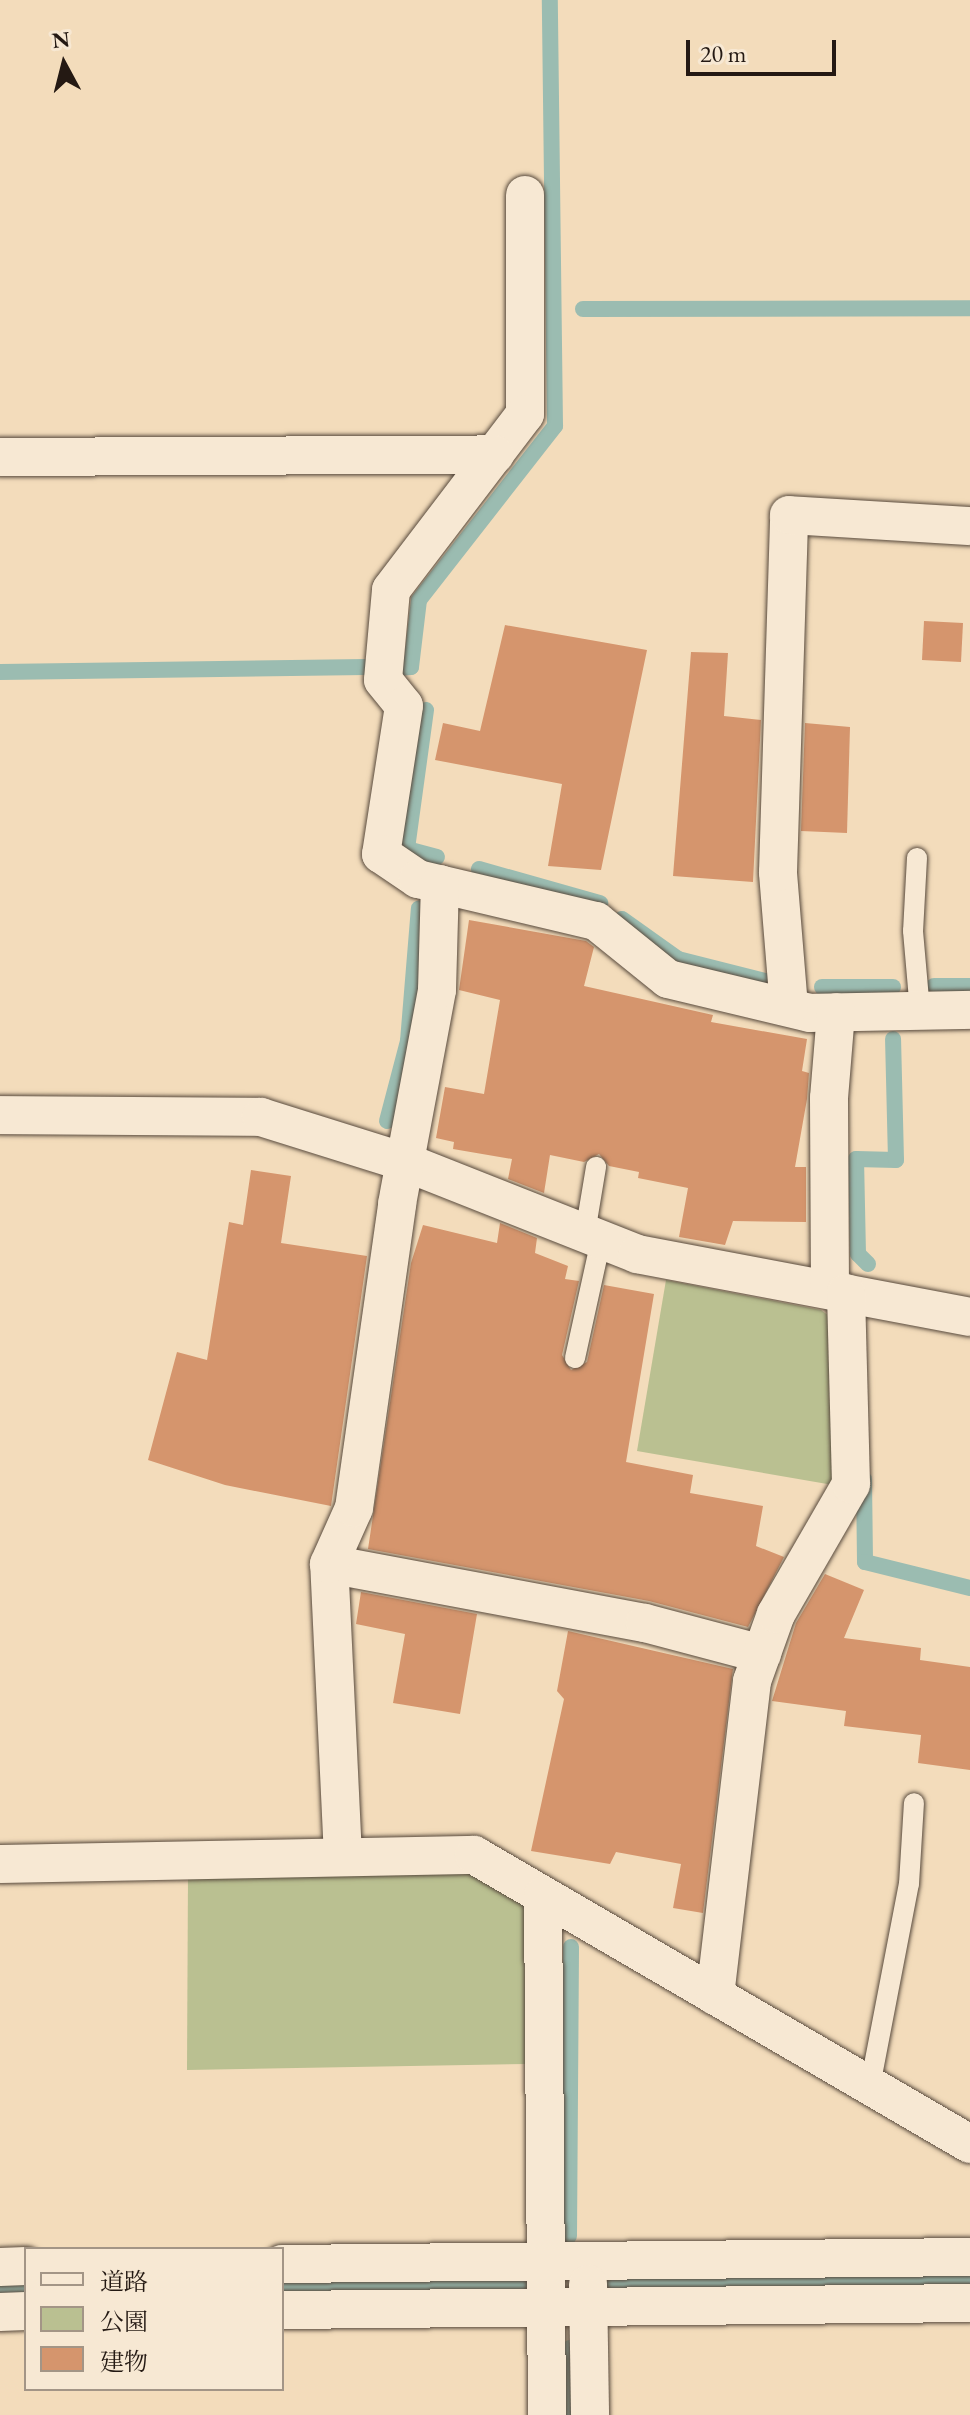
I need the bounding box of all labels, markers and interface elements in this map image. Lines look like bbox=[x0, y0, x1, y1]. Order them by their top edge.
north arrow bbox=[24, 24, 104, 104]
text: N bbox=[50, 24, 72, 55]
scale bar bbox=[690, 24, 840, 74]
text: 20 m bbox=[700, 38, 747, 69]
legend bbox=[24, 2247, 284, 2391]
text: 道路 bbox=[100, 2266, 148, 2297]
text: 公園 bbox=[100, 2306, 148, 2337]
text: 建物 bbox=[100, 2346, 148, 2377]

